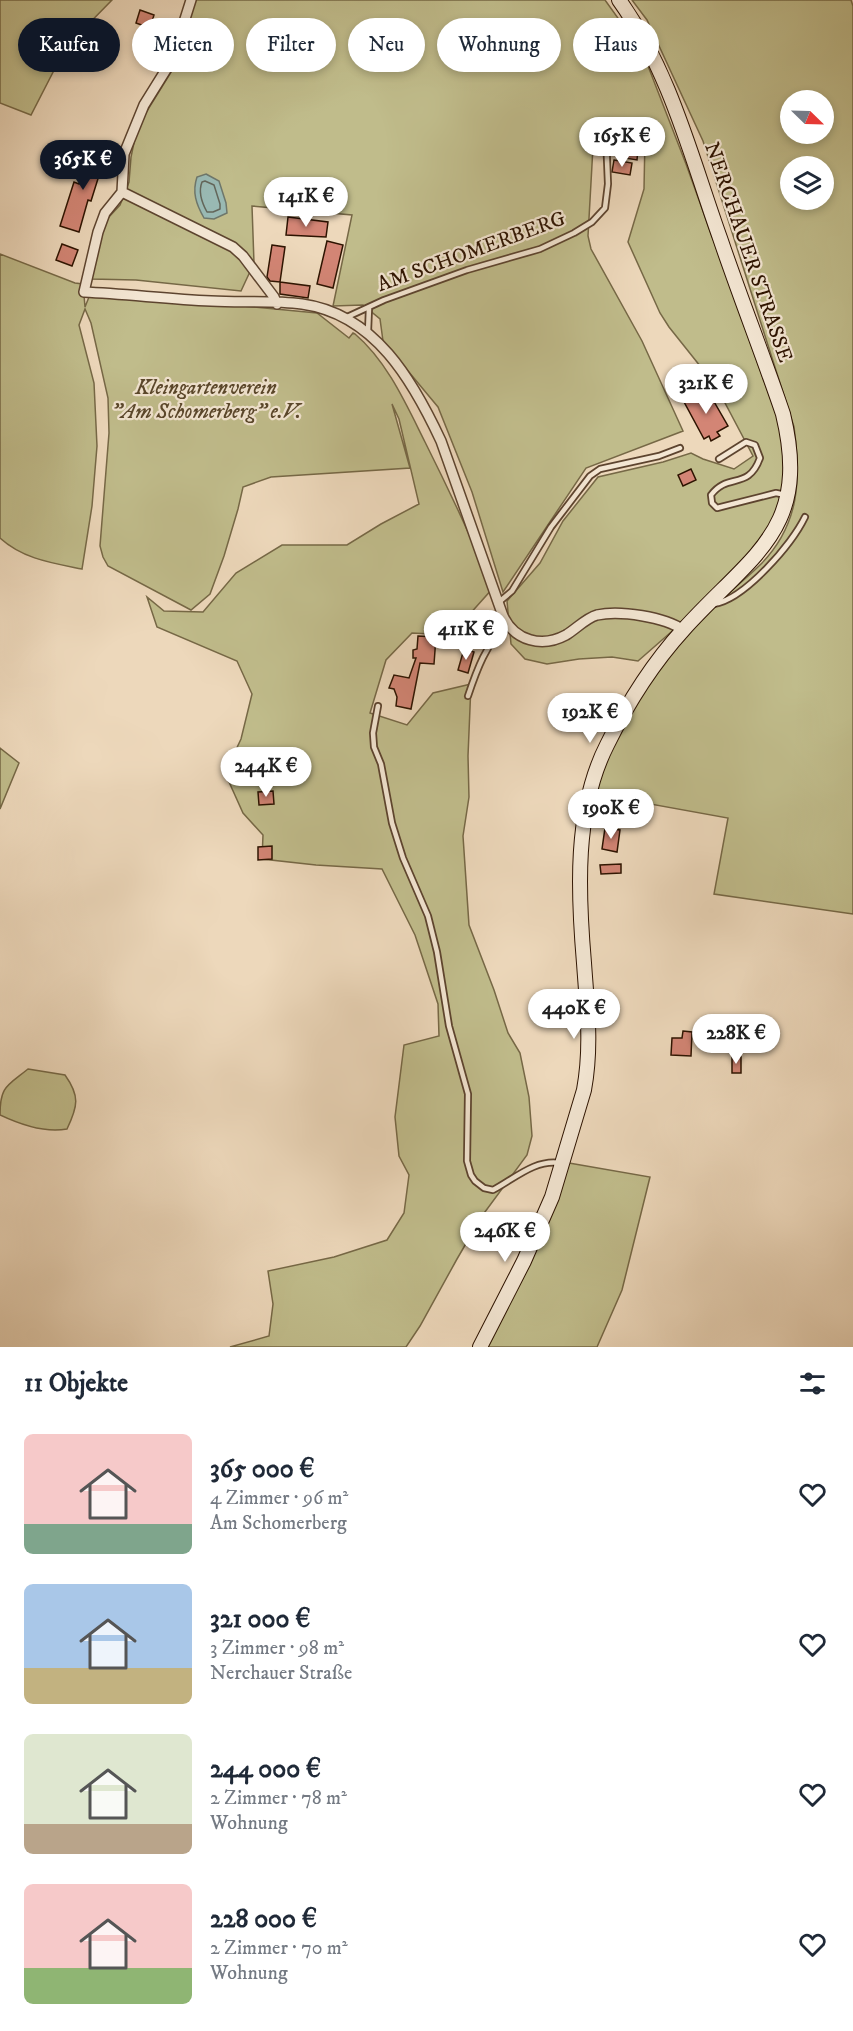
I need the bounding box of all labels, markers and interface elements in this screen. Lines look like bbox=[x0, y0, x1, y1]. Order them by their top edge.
chip: Kaufen bbox=[18, 18, 120, 72]
chip: Mieten bbox=[132, 18, 234, 72]
chip: Filter bbox=[246, 18, 336, 72]
chip: Neu bbox=[348, 18, 425, 72]
chip: Wohnung bbox=[437, 18, 561, 72]
chip: Haus bbox=[573, 18, 659, 72]
north arrow bbox=[780, 90, 834, 144]
map controls bbox=[780, 90, 834, 210]
pin: 165K € bbox=[573, 117, 671, 168]
text: 165K € bbox=[593, 124, 651, 149]
street label: NERCHAUER STRASSE bbox=[698, 139, 798, 366]
pin: 365K € bbox=[34, 140, 132, 191]
text: 365K € bbox=[54, 147, 112, 172]
button: layers bbox=[780, 156, 834, 210]
pin: 141K € bbox=[257, 177, 355, 228]
text: 141K € bbox=[278, 184, 334, 209]
street label: AM SCHOMERBERG bbox=[373, 206, 569, 298]
pin: 321K € bbox=[657, 364, 755, 415]
text: 321K € bbox=[679, 371, 733, 396]
park label: Kleingartenverein "Am Schomerberg" e.V. bbox=[111, 375, 302, 425]
pin: 411K € bbox=[417, 610, 515, 661]
text: 411K € bbox=[438, 617, 494, 642]
pin: 192K € bbox=[541, 693, 639, 744]
text: 192K € bbox=[561, 700, 619, 725]
pin: 244K € bbox=[217, 747, 315, 798]
text: 244K € bbox=[235, 754, 297, 779]
pin: 190K € bbox=[562, 789, 660, 840]
text: 190K € bbox=[582, 796, 640, 821]
pin: 440K € bbox=[525, 989, 623, 1040]
text: 440K € bbox=[542, 996, 606, 1021]
pin: 228K € bbox=[687, 1014, 785, 1065]
text: 228K € bbox=[706, 1021, 766, 1046]
pin: 246K € bbox=[456, 1212, 554, 1263]
text: 246K € bbox=[474, 1219, 536, 1244]
text: 11 Objekte bbox=[24, 1367, 128, 1400]
icon: filters bbox=[796, 1367, 829, 1400]
text: 365 000 € bbox=[210, 1453, 315, 1486]
icon: home bbox=[72, 1458, 144, 1530]
icon: heart bbox=[796, 1478, 829, 1511]
text: 4 Zimmer · 96 m² bbox=[210, 1486, 349, 1511]
text: Am Schomerberg bbox=[210, 1511, 347, 1536]
text: 321 000 € bbox=[210, 1603, 310, 1636]
icon: home bbox=[72, 1608, 144, 1680]
icon: heart bbox=[796, 1628, 829, 1661]
text: 3 Zimmer · 98 m² bbox=[210, 1636, 344, 1661]
text: Nerchauer Straße bbox=[210, 1661, 352, 1686]
text: 244 000 € bbox=[210, 1753, 321, 1786]
icon: home bbox=[72, 1758, 144, 1830]
icon: heart bbox=[796, 1778, 829, 1811]
text: 2 Zimmer · 78 m² bbox=[210, 1786, 347, 1811]
text: Wohnung bbox=[210, 1811, 288, 1836]
text: 228 000 € bbox=[210, 1903, 317, 1936]
icon: home bbox=[72, 1908, 144, 1980]
icon: heart bbox=[796, 1928, 829, 1961]
text: 2 Zimmer · 70 m² bbox=[210, 1936, 348, 1961]
text: Wohnung bbox=[210, 1961, 288, 1986]

